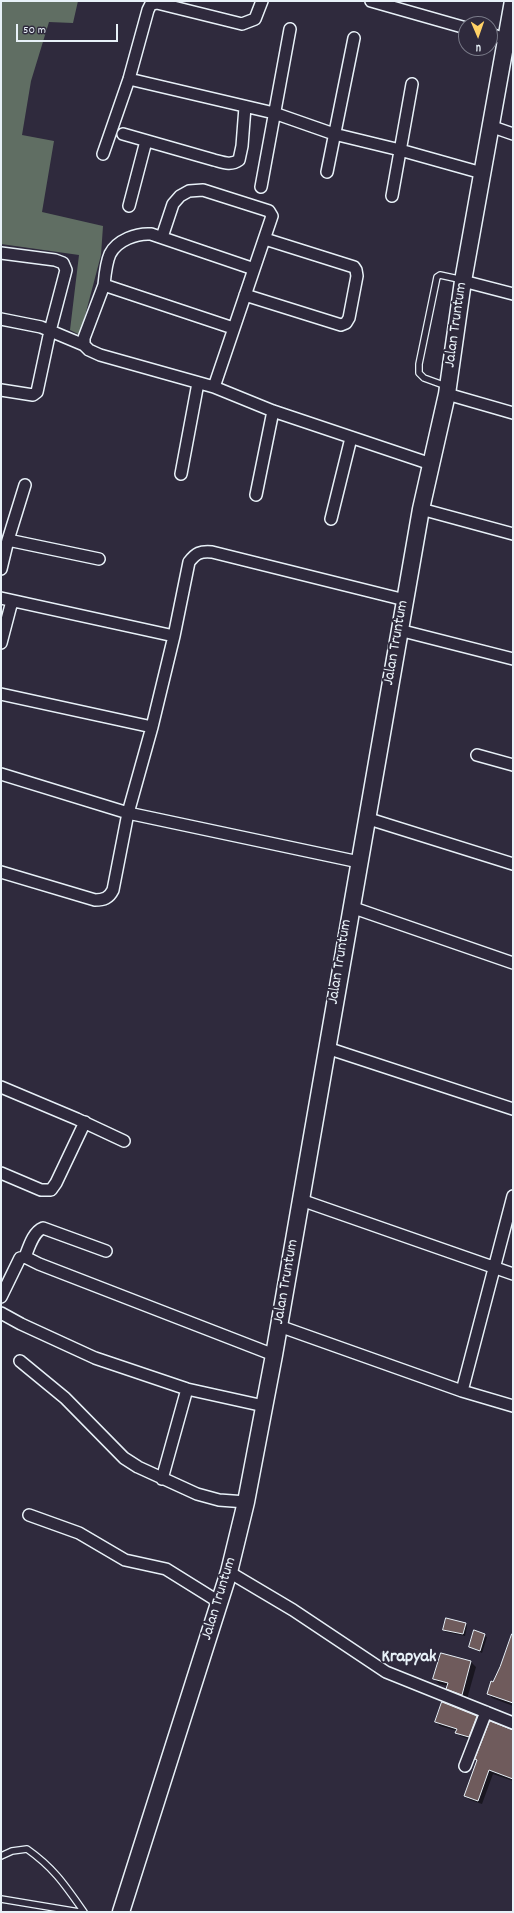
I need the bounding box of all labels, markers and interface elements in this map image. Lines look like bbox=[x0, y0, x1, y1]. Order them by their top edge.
scale bar bbox=[18, 16, 120, 42]
north arrow bbox=[458, 16, 498, 56]
text: 50 m bbox=[23, 22, 46, 39]
text: U bbox=[475, 39, 481, 55]
street label: Jalan Truntum bbox=[442, 281, 472, 369]
street label: Jalan Truntum bbox=[380, 599, 414, 687]
street label: Jalan Truntum bbox=[325, 918, 357, 1006]
street label: Jalan Truntum bbox=[270, 1238, 304, 1326]
street label: Jalan Truntum bbox=[198, 1555, 242, 1643]
district label: Krapyak bbox=[382, 1648, 436, 1670]

